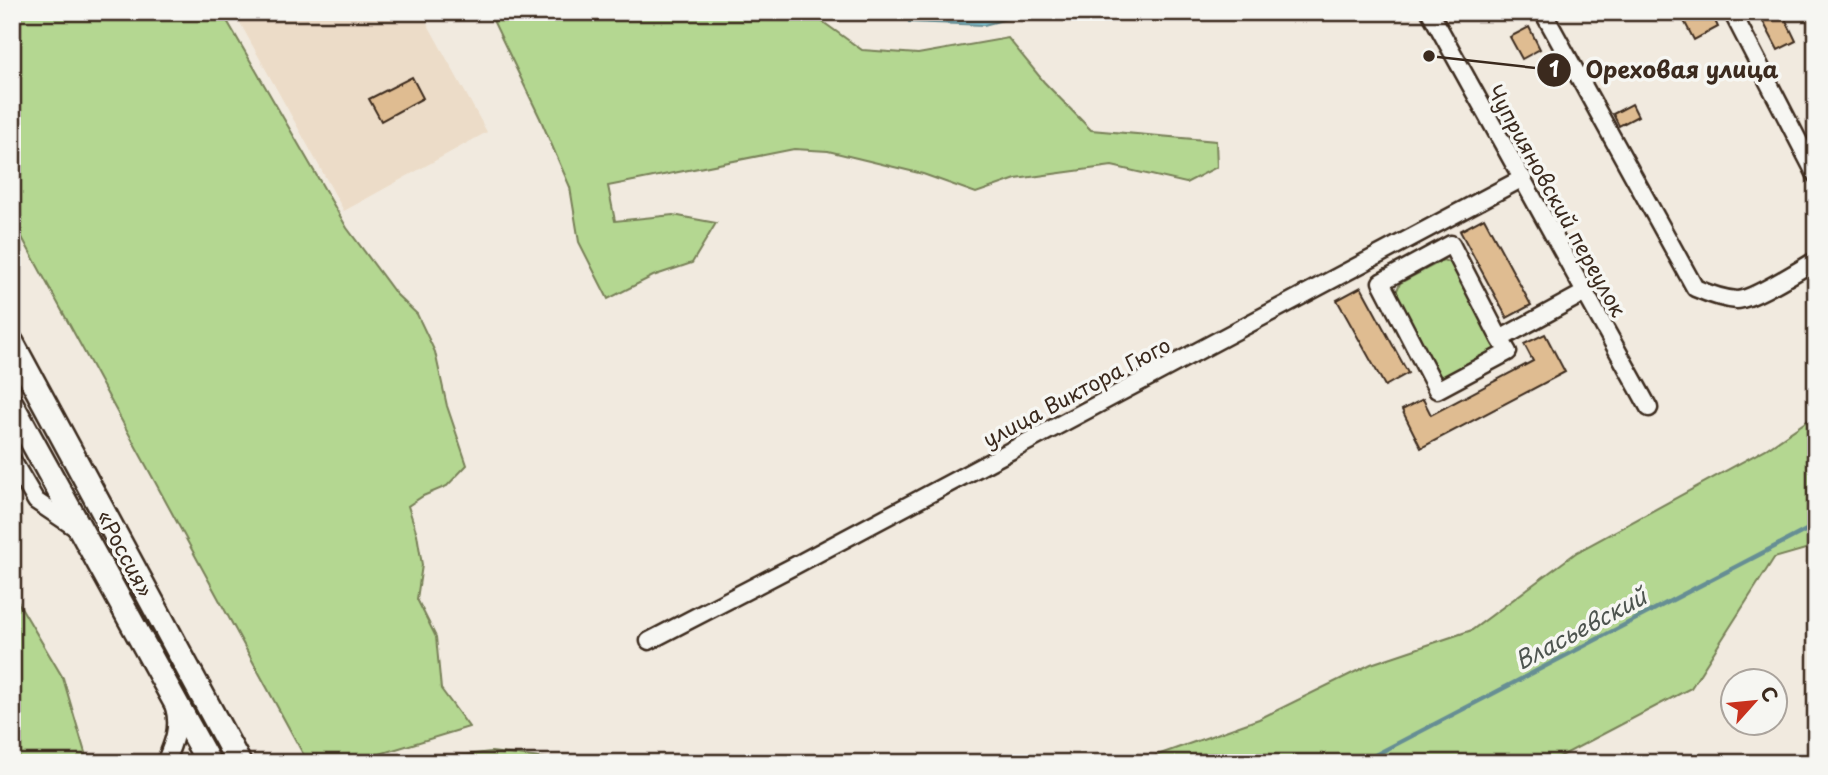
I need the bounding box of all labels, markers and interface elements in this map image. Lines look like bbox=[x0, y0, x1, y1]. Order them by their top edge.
callout: Ореховая улица bbox=[1537, 48, 1793, 92]
text: Ореховая улица bbox=[1585, 51, 1779, 86]
text: 1 bbox=[1549, 52, 1559, 84]
street label: Чуприяновский переулок bbox=[1481, 78, 1636, 323]
street label: улица Виктора Гюго bbox=[976, 328, 1176, 454]
street label: «Россия» bbox=[90, 504, 162, 602]
water label: Власьевский bbox=[1508, 577, 1655, 677]
north arrow bbox=[1720, 666, 1790, 736]
text: С bbox=[1754, 681, 1786, 707]

